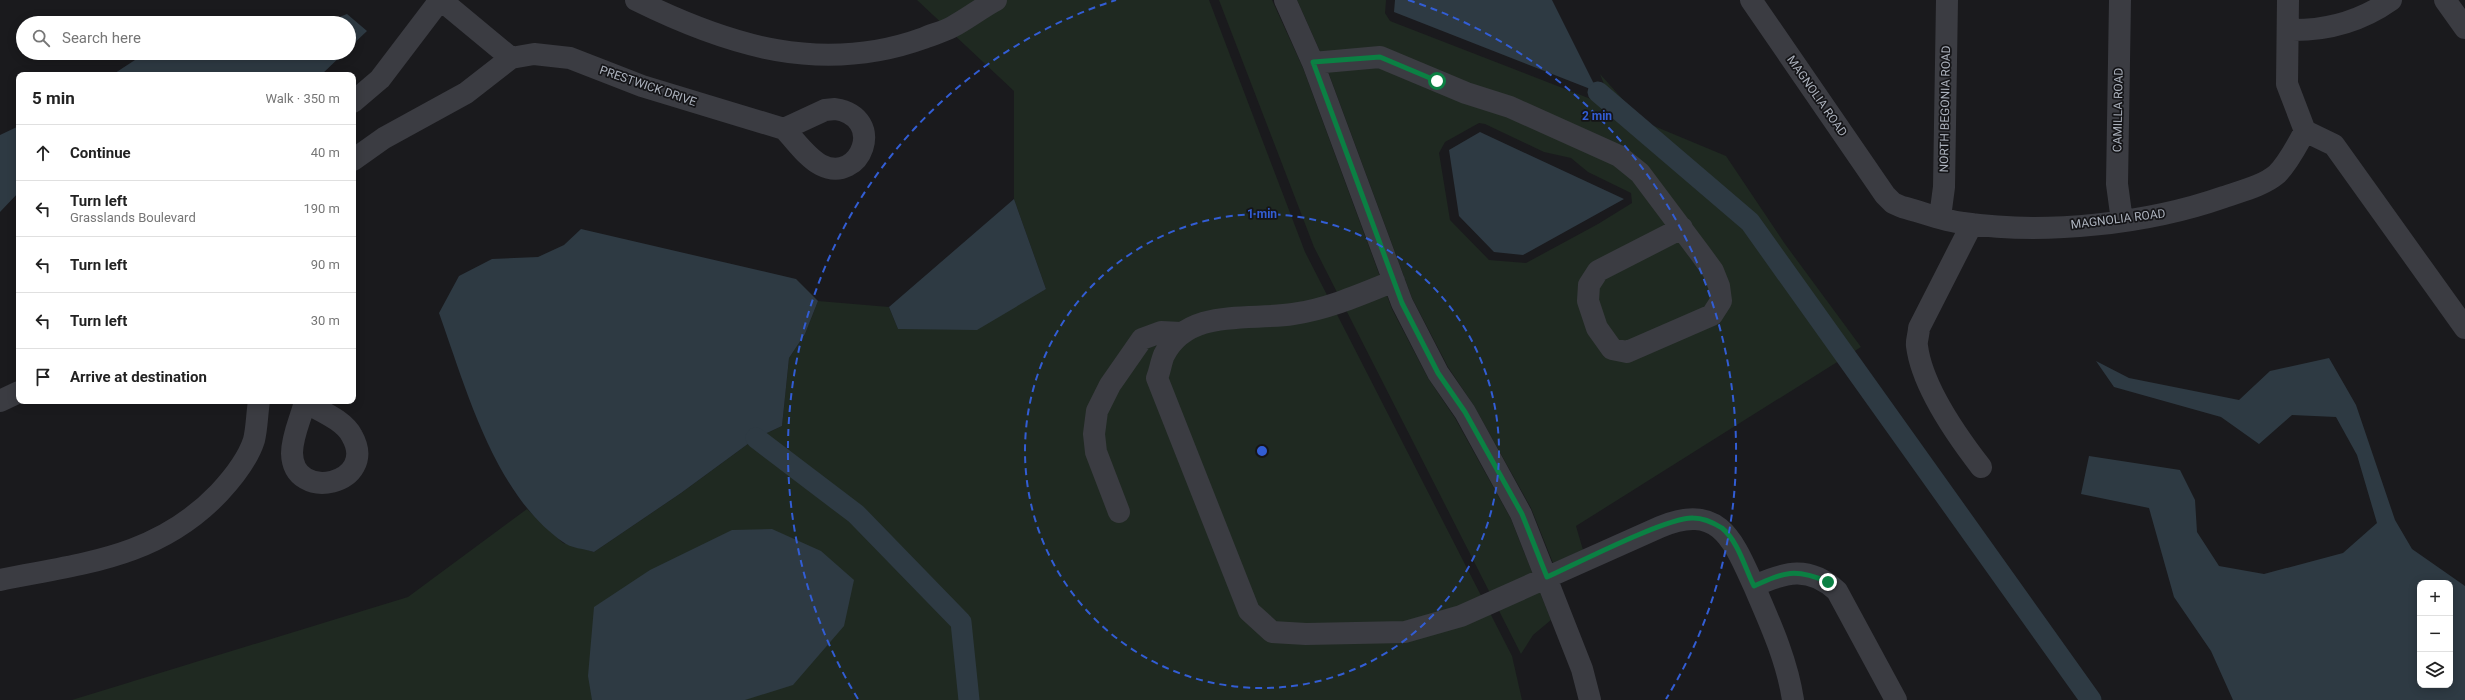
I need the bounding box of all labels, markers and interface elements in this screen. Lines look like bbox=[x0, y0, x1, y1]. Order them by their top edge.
search box bbox=[16, 16, 356, 60]
icon: search bbox=[30, 27, 52, 49]
text: Search here bbox=[62, 29, 141, 47]
street label: NORTH BEGONIA ROAD bbox=[1937, 45, 1953, 173]
street label: MAGNOLIA ROAD bbox=[1784, 53, 1850, 139]
street label: PRESTWICK DRIVE bbox=[598, 63, 698, 109]
street label: CAMILLA ROAD bbox=[2110, 68, 2126, 152]
route start bbox=[1428, 72, 1446, 90]
text: 5 min bbox=[32, 88, 75, 108]
text: Walk · 350 m bbox=[265, 91, 340, 106]
text: 2 min bbox=[1582, 109, 1612, 123]
icon: ahead bbox=[32, 142, 54, 164]
text: Continue bbox=[70, 144, 131, 162]
text: 40 m bbox=[311, 145, 340, 160]
text: Turn left bbox=[70, 192, 127, 210]
icon: left bbox=[32, 198, 54, 220]
text: 190 m bbox=[303, 201, 340, 216]
street label: MAGNOLIA ROAD bbox=[2070, 206, 2166, 232]
text: 1 min bbox=[1247, 207, 1277, 221]
text: Grasslands Boulevard bbox=[70, 210, 196, 225]
icon: left bbox=[32, 254, 54, 276]
text: Turn left bbox=[70, 256, 127, 274]
text: 90 m bbox=[311, 257, 340, 272]
icon: left bbox=[32, 310, 54, 332]
text: Turn left bbox=[70, 312, 127, 330]
text: 30 m bbox=[311, 313, 340, 328]
icon: arrive bbox=[32, 366, 54, 388]
text: Arrive at destination bbox=[70, 368, 207, 386]
centre of rings bbox=[1255, 444, 1269, 458]
route end bbox=[1819, 573, 1837, 591]
map controls bbox=[2417, 580, 2453, 688]
button: + bbox=[2417, 580, 2453, 616]
button: − bbox=[2417, 616, 2453, 652]
button: layers bbox=[2417, 652, 2453, 688]

